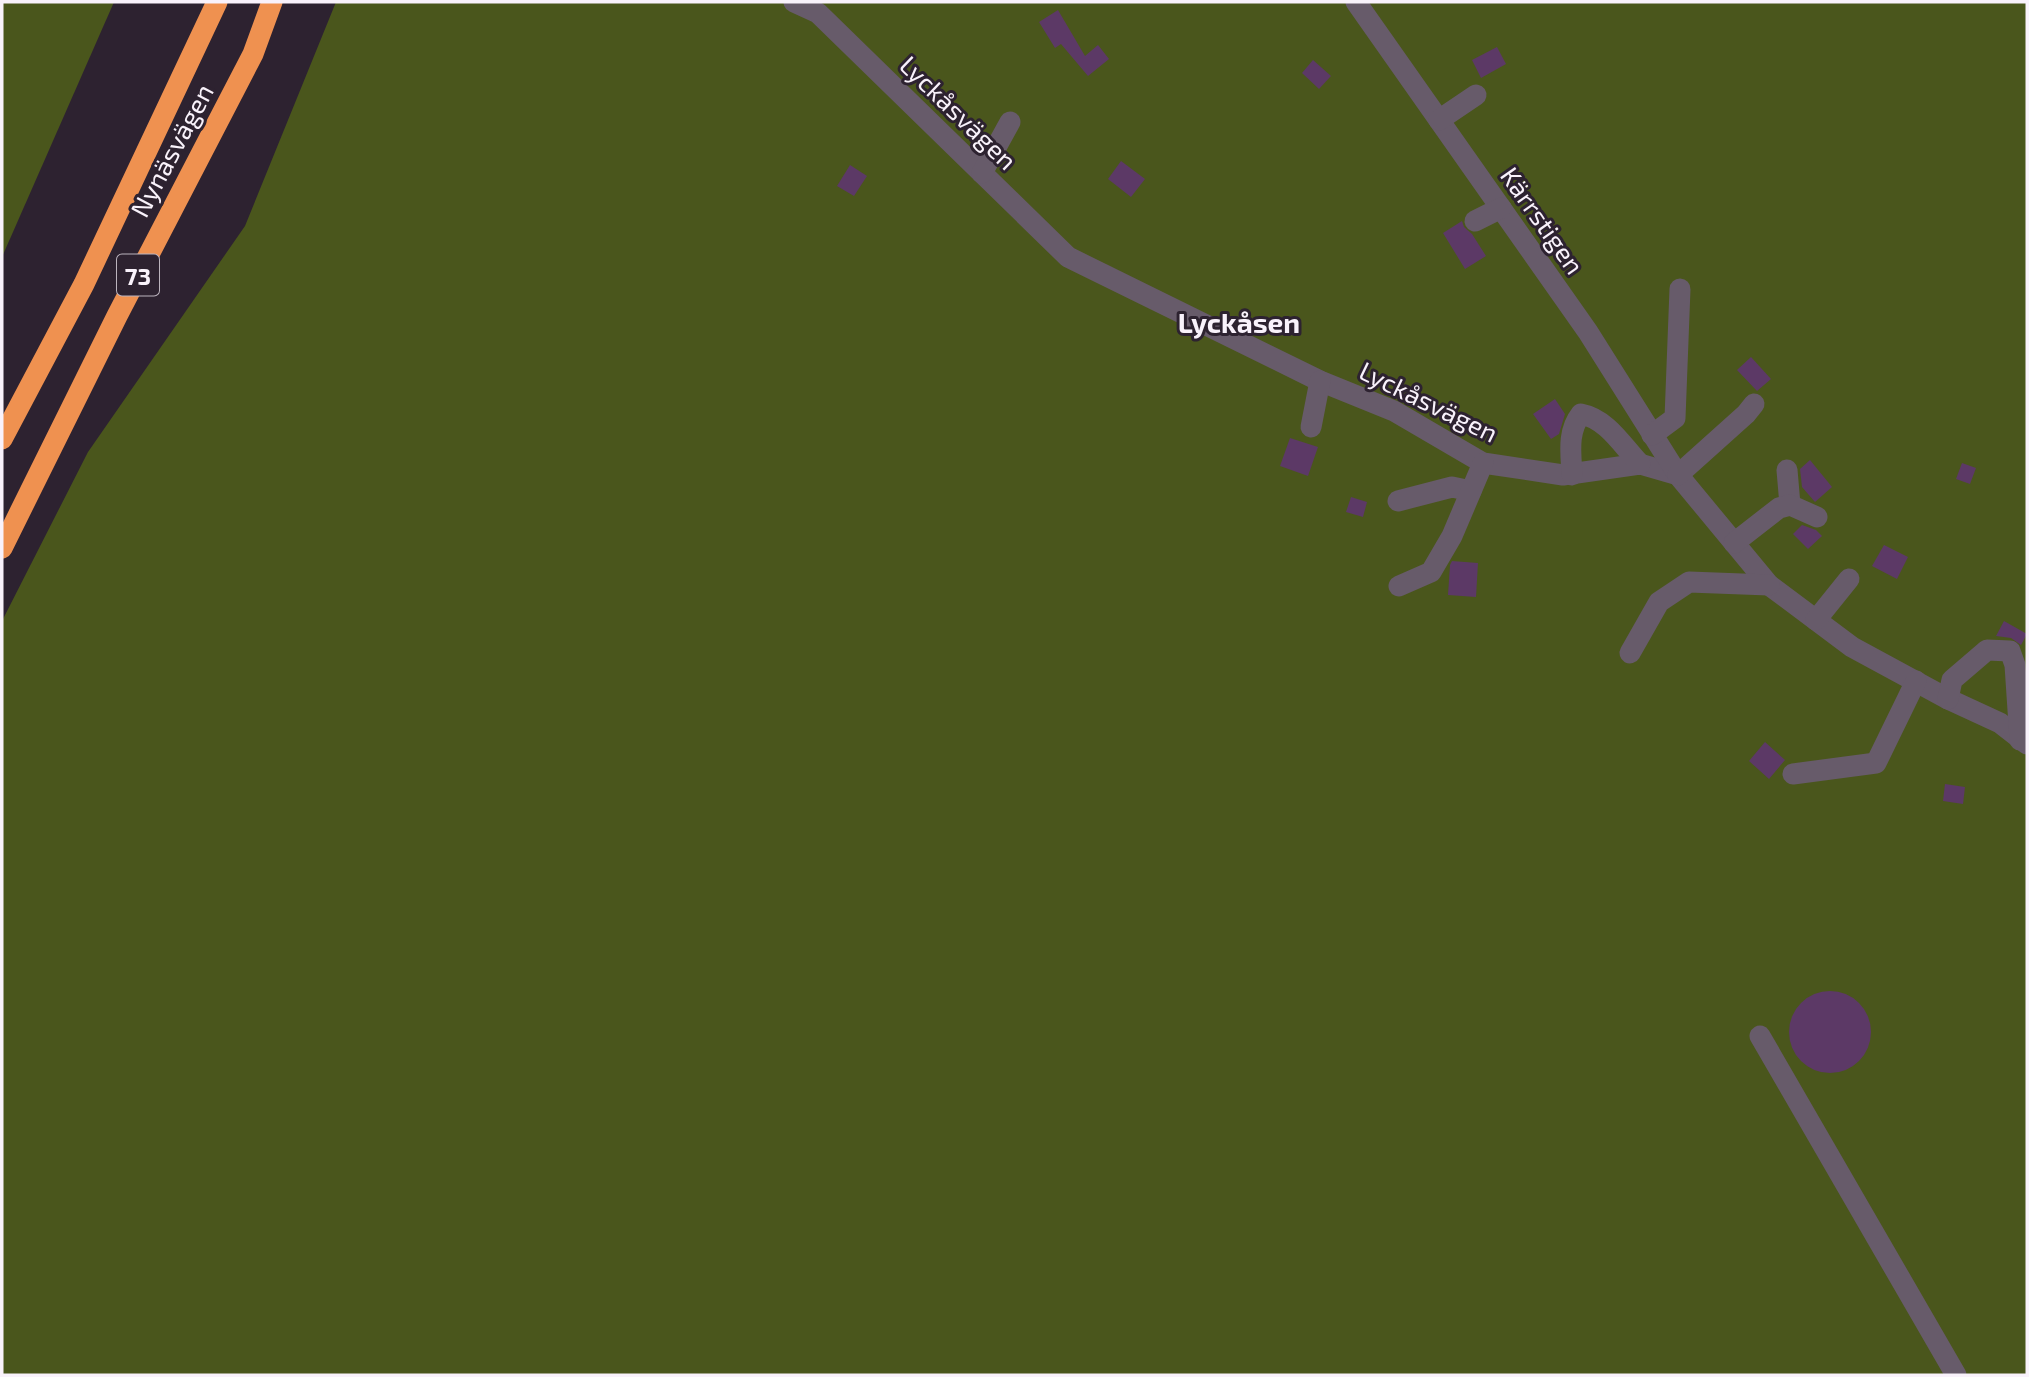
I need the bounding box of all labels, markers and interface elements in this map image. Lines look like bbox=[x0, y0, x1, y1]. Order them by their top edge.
street label: Lyckåsvägen bbox=[894, 49, 1024, 175]
street label: Nynäsvägen bbox=[123, 78, 219, 222]
street label: Kärrstigen bbox=[1495, 161, 1591, 279]
road number: 73 bbox=[117, 254, 159, 296]
district label: Lyckåsen bbox=[1178, 305, 1300, 339]
street label: Lyckåsvägen bbox=[1355, 354, 1503, 448]

